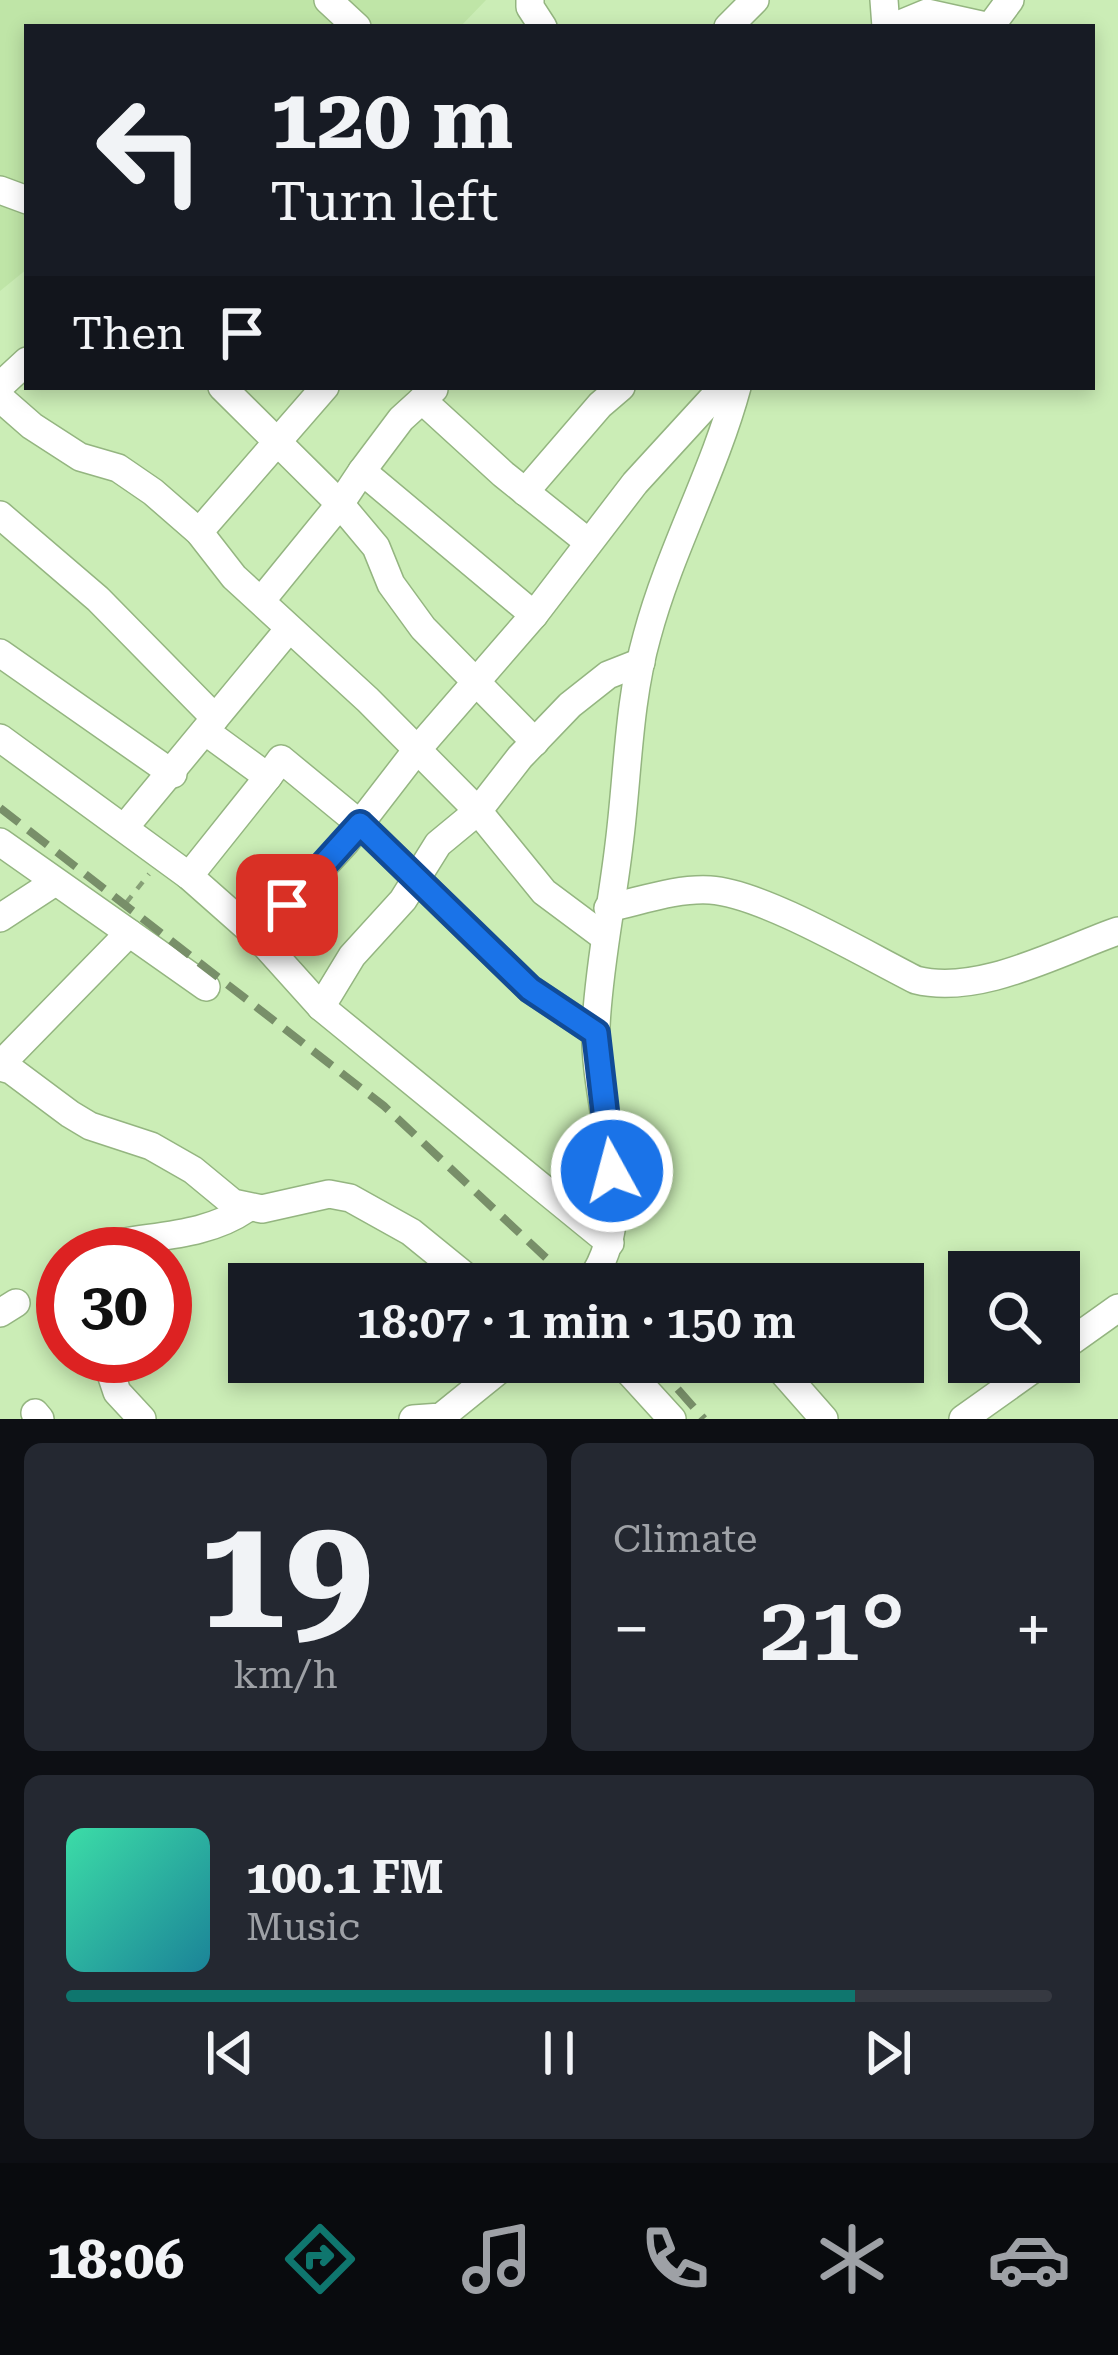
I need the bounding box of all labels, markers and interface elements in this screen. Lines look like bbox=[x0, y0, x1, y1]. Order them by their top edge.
text: 120 m bbox=[270, 70, 513, 168]
icon: left bbox=[72, 72, 228, 228]
text: Turn left bbox=[270, 170, 498, 233]
icon: arrive bbox=[209, 300, 275, 366]
text: Then bbox=[72, 307, 185, 360]
pin bbox=[236, 854, 338, 956]
icon: arrive bbox=[254, 872, 320, 938]
position arrow bbox=[549, 1108, 675, 1234]
speed limit sign: 30 bbox=[36, 1227, 192, 1383]
map controls bbox=[948, 1251, 1080, 1383]
button: search bbox=[948, 1251, 1080, 1383]
text: 18:07 · 1 min · 150 m bbox=[356, 1296, 796, 1349]
text: 19 bbox=[198, 1482, 373, 1665]
text: Climate bbox=[613, 1516, 757, 1562]
text: 21° bbox=[760, 1577, 905, 1682]
text: − bbox=[613, 1591, 650, 1668]
text: + bbox=[1015, 1591, 1052, 1668]
text: km/h bbox=[233, 1652, 338, 1698]
text: 100.1 FM bbox=[246, 1851, 444, 1904]
text: Music bbox=[246, 1904, 360, 1950]
icon: previous bbox=[197, 2020, 263, 2086]
icon: pause bbox=[526, 2020, 592, 2086]
icon: next bbox=[855, 2020, 921, 2086]
icon: directions bbox=[278, 2217, 362, 2301]
icon: music bbox=[455, 2217, 539, 2301]
icon: phone bbox=[633, 2217, 717, 2301]
icon: climate bbox=[810, 2217, 894, 2301]
icon: car bbox=[987, 2217, 1071, 2301]
text: 18:06 bbox=[47, 2228, 185, 2291]

